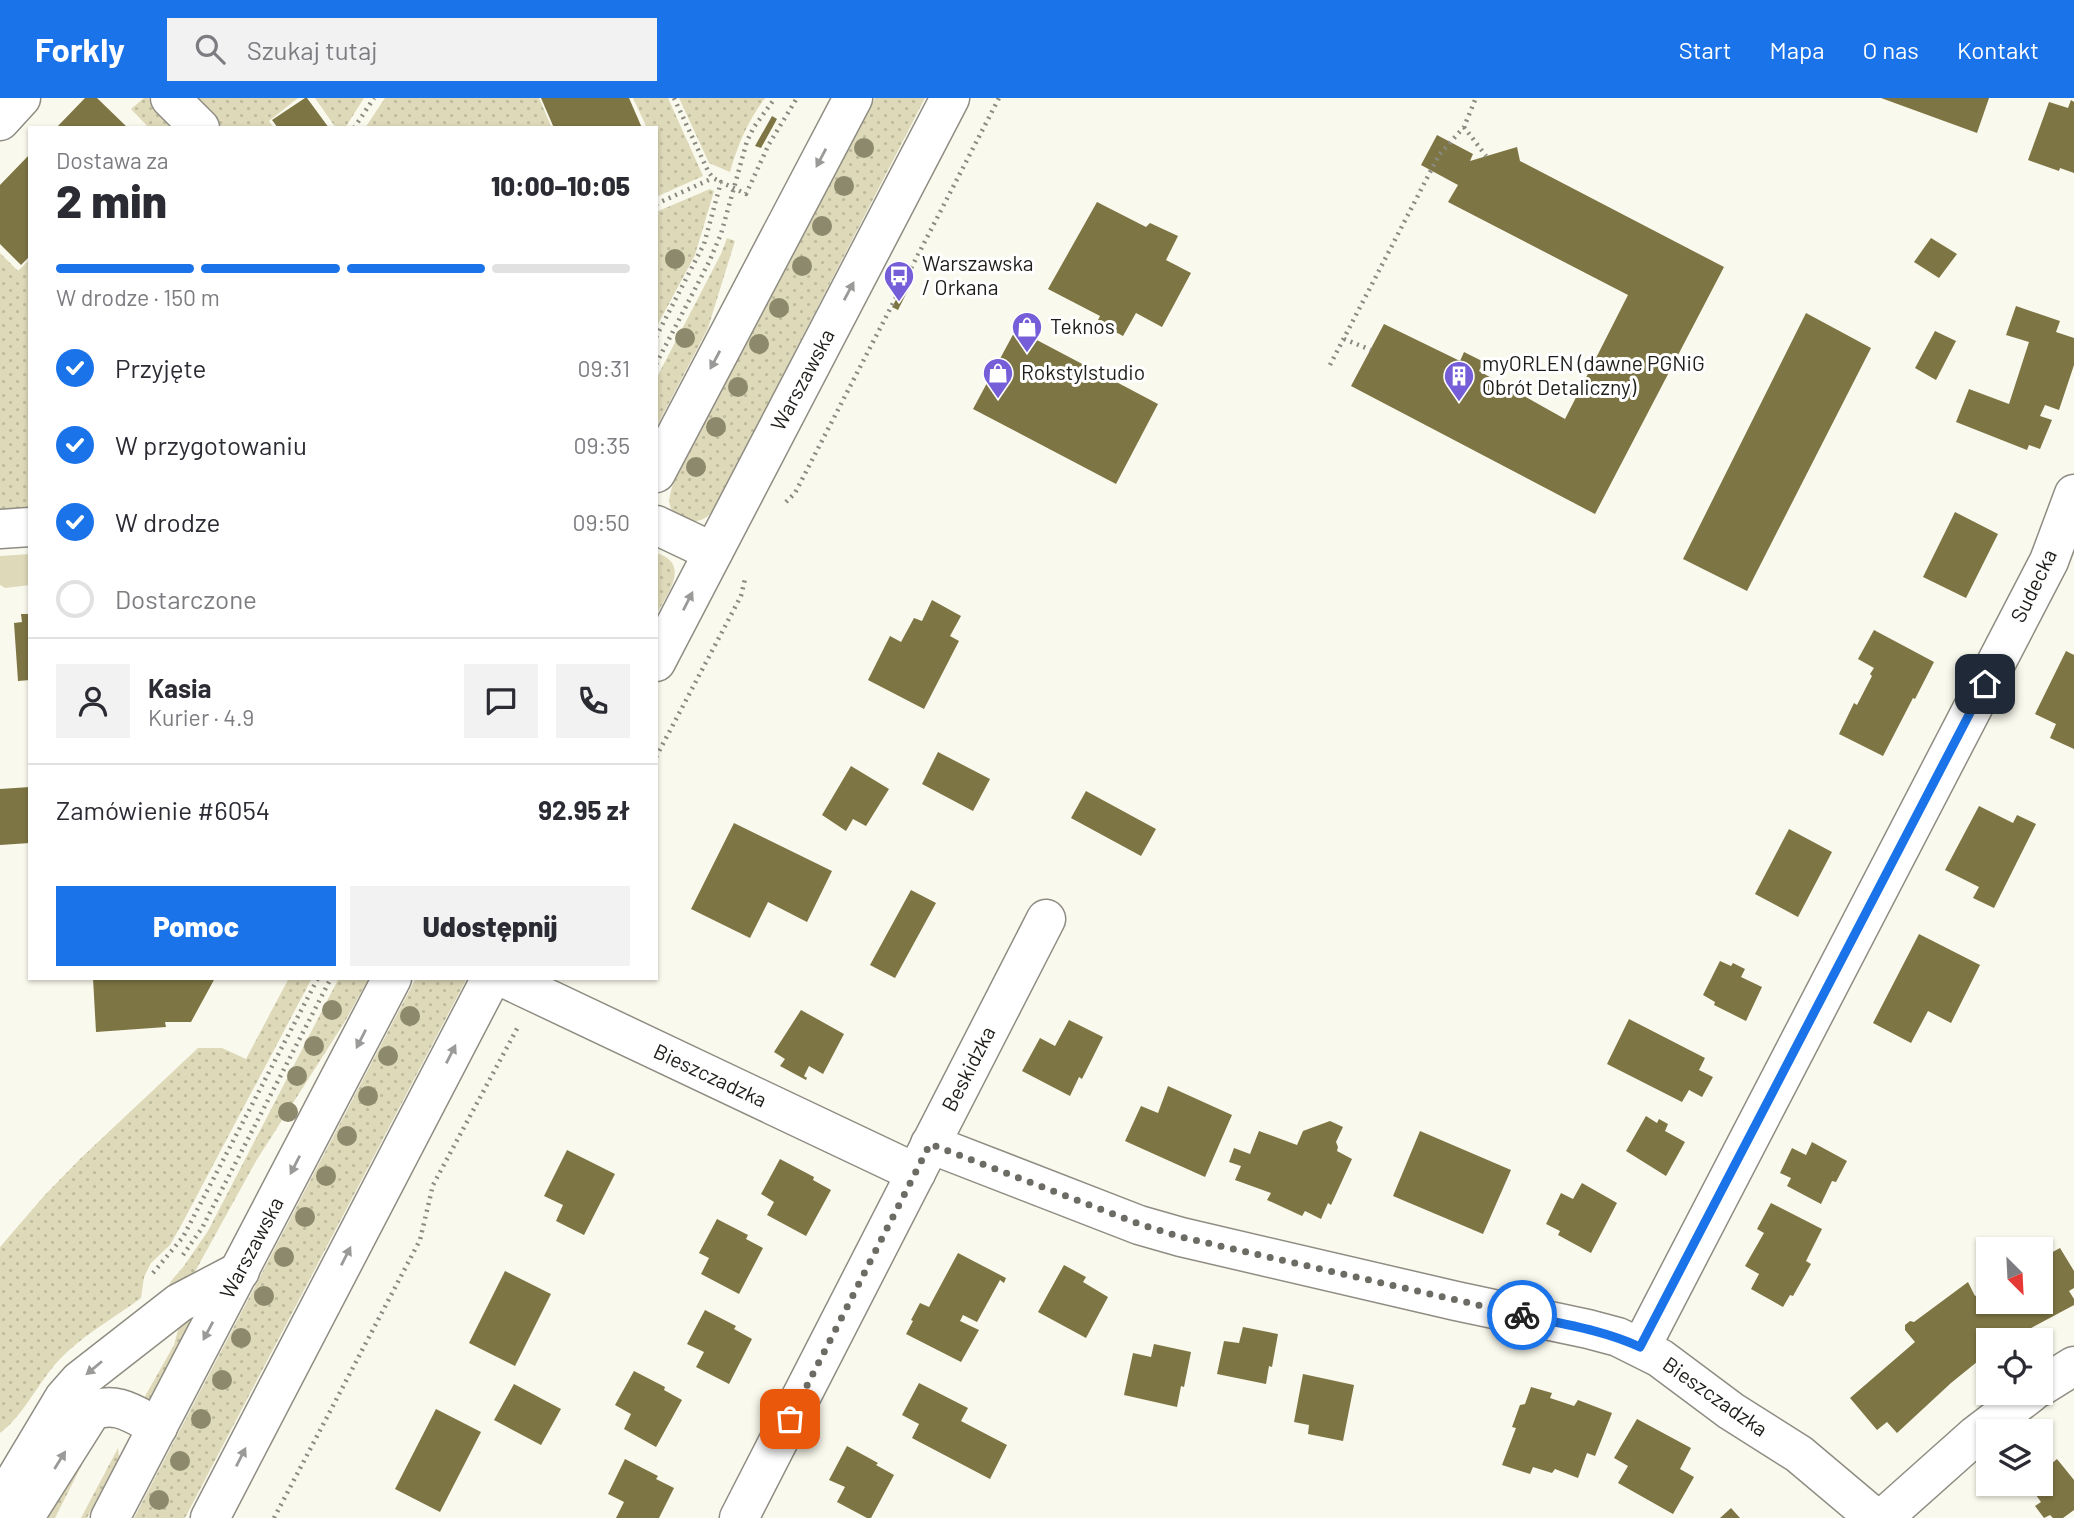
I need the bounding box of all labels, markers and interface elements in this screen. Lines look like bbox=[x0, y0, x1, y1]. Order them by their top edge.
search box bbox=[167, 18, 657, 81]
text: Forkly bbox=[35, 29, 125, 69]
icon: search bbox=[191, 30, 229, 68]
text: Szukaj tutaj bbox=[247, 34, 378, 65]
text: Start bbox=[1679, 35, 1731, 64]
text: Mapa bbox=[1769, 35, 1824, 64]
text: O nas bbox=[1862, 35, 1919, 64]
text: Kontakt bbox=[1957, 35, 2039, 64]
text: Dostawa za bbox=[56, 146, 168, 174]
one-way arrow bbox=[815, 149, 827, 168]
text: 10:00–10:05 bbox=[491, 170, 630, 201]
text: 2 min bbox=[56, 172, 167, 227]
place label: Warszawska / Orkana bbox=[922, 250, 1033, 299]
bus stop icon: Warszawska / Orkana bbox=[882, 259, 916, 303]
one-way arrow bbox=[844, 281, 855, 301]
text: W drodze · 150 m bbox=[56, 283, 220, 311]
shop icon: Teknos bbox=[1010, 310, 1044, 354]
place label: Teknos bbox=[1050, 313, 1115, 338]
street label: Warszawska bbox=[764, 324, 839, 434]
icon: check bbox=[56, 349, 94, 387]
one-way arrow bbox=[710, 350, 721, 370]
place label: myORLEN (dawne PGNiG Obrót Detaliczny) bbox=[1482, 350, 1705, 399]
text: Przyjęte bbox=[115, 352, 206, 383]
text: 09:31 bbox=[577, 354, 630, 382]
shop icon: Rokstylstudio bbox=[981, 356, 1015, 400]
place label: Rokstylstudio bbox=[1021, 359, 1145, 384]
building icon: myORLEN (dawne PGNiG Obrót Detaliczny) bbox=[1442, 359, 1476, 403]
icon: check bbox=[56, 426, 94, 464]
text: W przygotowaniu bbox=[115, 429, 307, 460]
text: 09:35 bbox=[574, 431, 630, 459]
icon: check bbox=[56, 503, 94, 541]
text: W drodze bbox=[115, 506, 220, 537]
text: 09:50 bbox=[572, 508, 630, 536]
street label: Sudecka bbox=[2004, 545, 2061, 626]
text: Dostarczone bbox=[115, 583, 257, 614]
one-way arrow bbox=[682, 591, 693, 611]
pin bbox=[1955, 654, 2015, 714]
button: person bbox=[56, 664, 130, 738]
button: chat bbox=[464, 664, 538, 738]
button: phone bbox=[556, 664, 630, 738]
icon: home bbox=[1966, 665, 2004, 703]
text: Kasia bbox=[148, 672, 211, 703]
text: Kurier · 4.9 bbox=[148, 703, 254, 731]
text: Zamówienie #6054 bbox=[56, 794, 270, 825]
text: 92.95 zł bbox=[538, 794, 630, 825]
button: Pomoc bbox=[56, 886, 336, 966]
button: Udostępnij bbox=[350, 886, 630, 966]
street label: Beskidzka bbox=[936, 1022, 1000, 1115]
one-way arrow bbox=[355, 1029, 366, 1049]
street label: Bieszczadzka bbox=[650, 1038, 771, 1112]
one-way arrow bbox=[446, 1044, 457, 1064]
one-way arrow bbox=[289, 1155, 301, 1175]
street label: Warszawska bbox=[213, 1192, 288, 1302]
north arrow bbox=[1976, 1237, 2053, 1314]
map controls bbox=[1976, 1237, 2053, 1496]
one-way arrow bbox=[341, 1246, 352, 1266]
courier bbox=[1487, 1280, 1557, 1350]
icon: bike bbox=[1503, 1296, 1541, 1334]
one-way arrow bbox=[202, 1321, 214, 1341]
button: locate bbox=[1976, 1328, 2053, 1405]
street label: Bieszczadzka bbox=[1659, 1351, 1773, 1441]
one-way arrow bbox=[86, 1361, 104, 1376]
pin bbox=[760, 1389, 820, 1449]
icon: bag bbox=[771, 1400, 809, 1438]
button: layers bbox=[1976, 1419, 2053, 1496]
one-way arrow bbox=[235, 1447, 247, 1467]
one-way arrow bbox=[54, 1451, 67, 1470]

